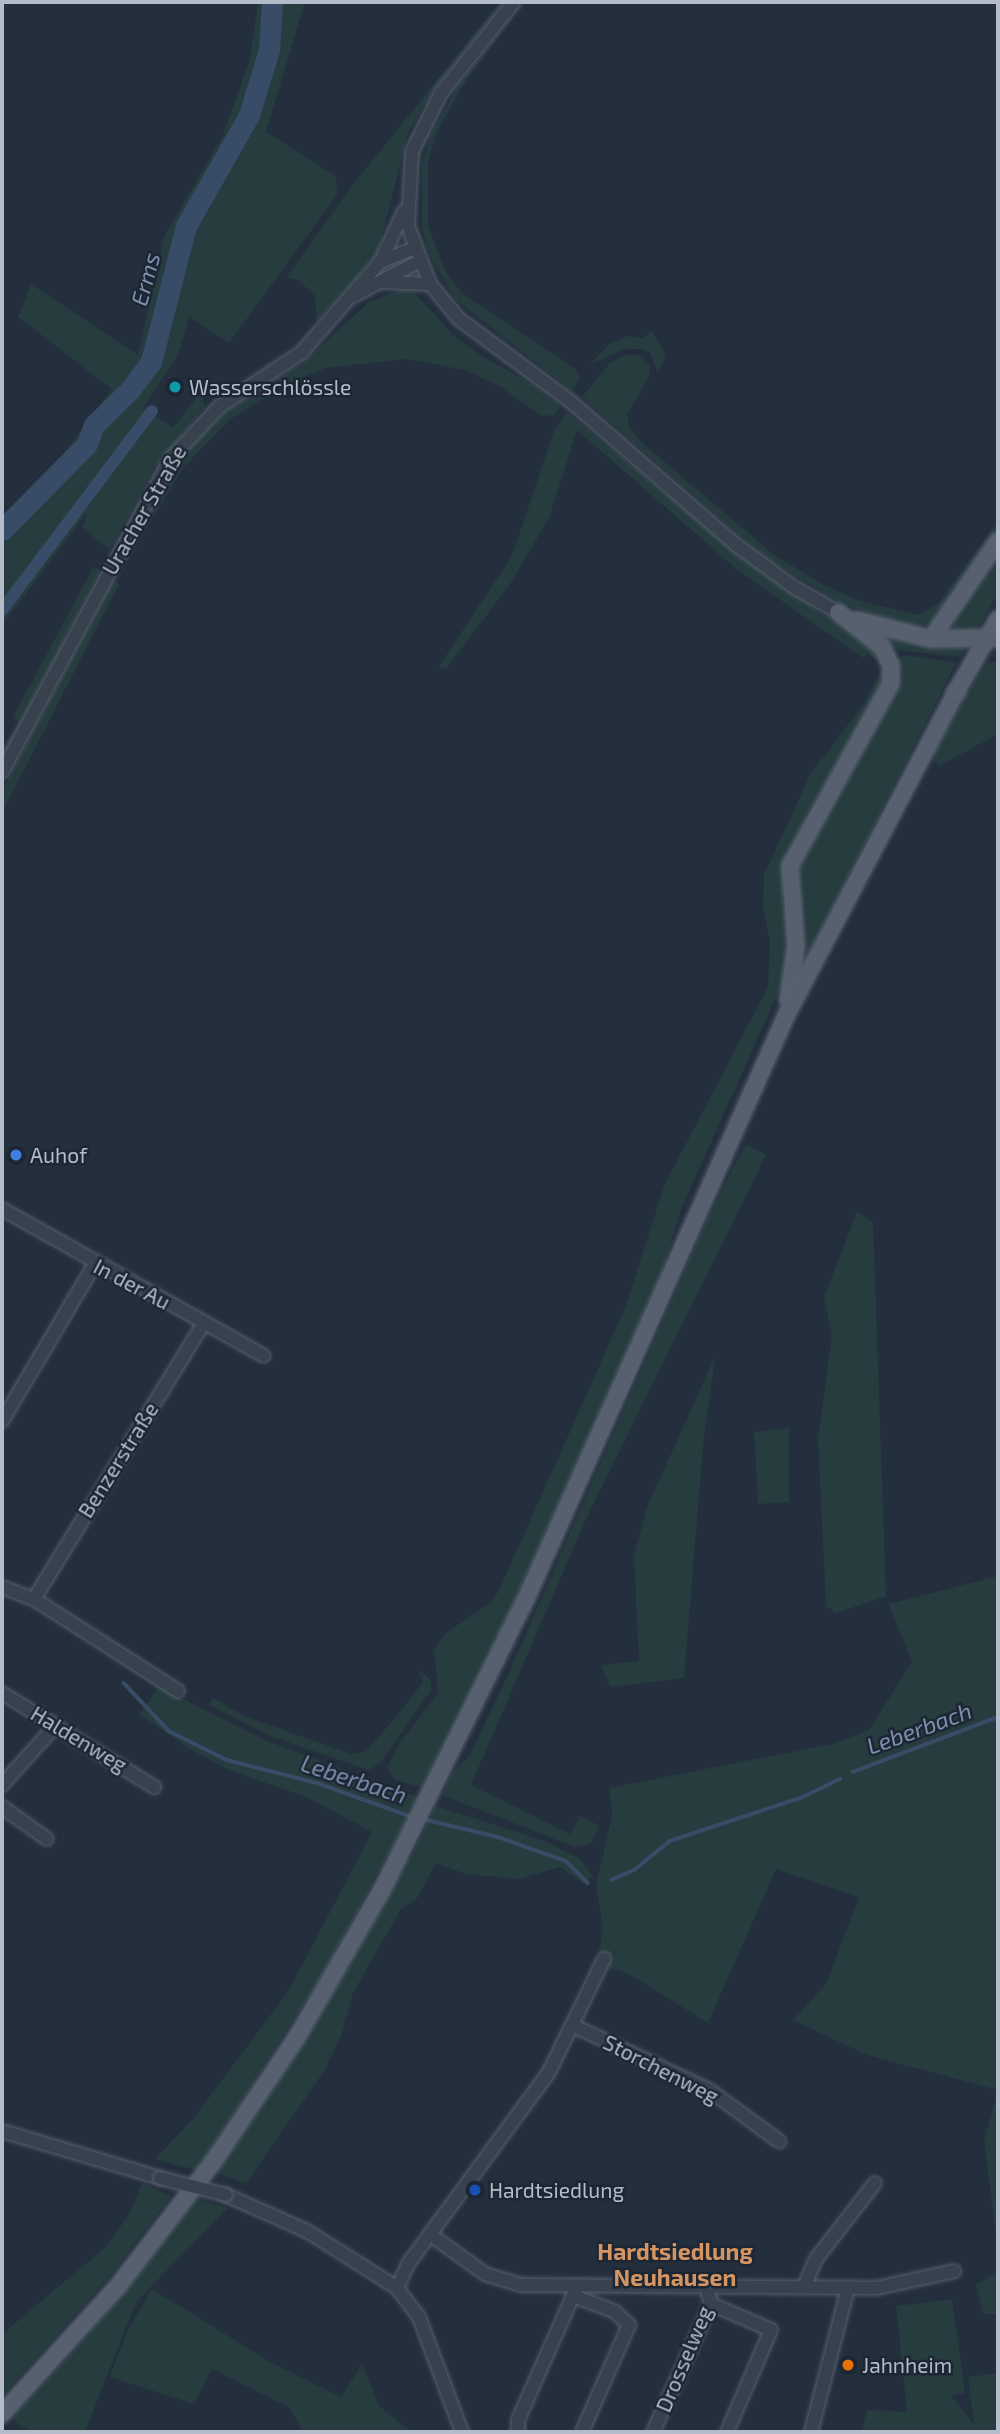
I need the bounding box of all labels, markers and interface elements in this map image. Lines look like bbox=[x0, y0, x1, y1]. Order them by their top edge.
water label: Erms bbox=[125, 250, 165, 308]
place label: Wasserschlössle bbox=[189, 374, 351, 400]
marker: Wasserschlössle bbox=[167, 379, 183, 395]
street label: Uracher Straße bbox=[97, 441, 191, 579]
place label: Auhof bbox=[30, 1142, 87, 1168]
marker: Auhof bbox=[8, 1147, 24, 1163]
street label: In der Au bbox=[89, 1253, 175, 1315]
street label: Benzerstraße bbox=[73, 1398, 163, 1522]
water label: Leberbach bbox=[863, 1696, 975, 1760]
street label: Haldenweg bbox=[26, 1701, 132, 1777]
water label: Leberbach bbox=[298, 1749, 410, 1809]
street label: Storchenweg bbox=[599, 2029, 723, 2109]
place label: Hardtsiedlung bbox=[489, 2177, 624, 2203]
marker: Hardtsiedlung bbox=[467, 2182, 483, 2198]
district label: Hardtsiedlung Neuhausen bbox=[597, 2237, 753, 2291]
street label: Drosselweg bbox=[650, 2302, 718, 2416]
place label: Jahnheim bbox=[862, 2352, 952, 2378]
marker: Jahnheim bbox=[840, 2357, 856, 2373]

